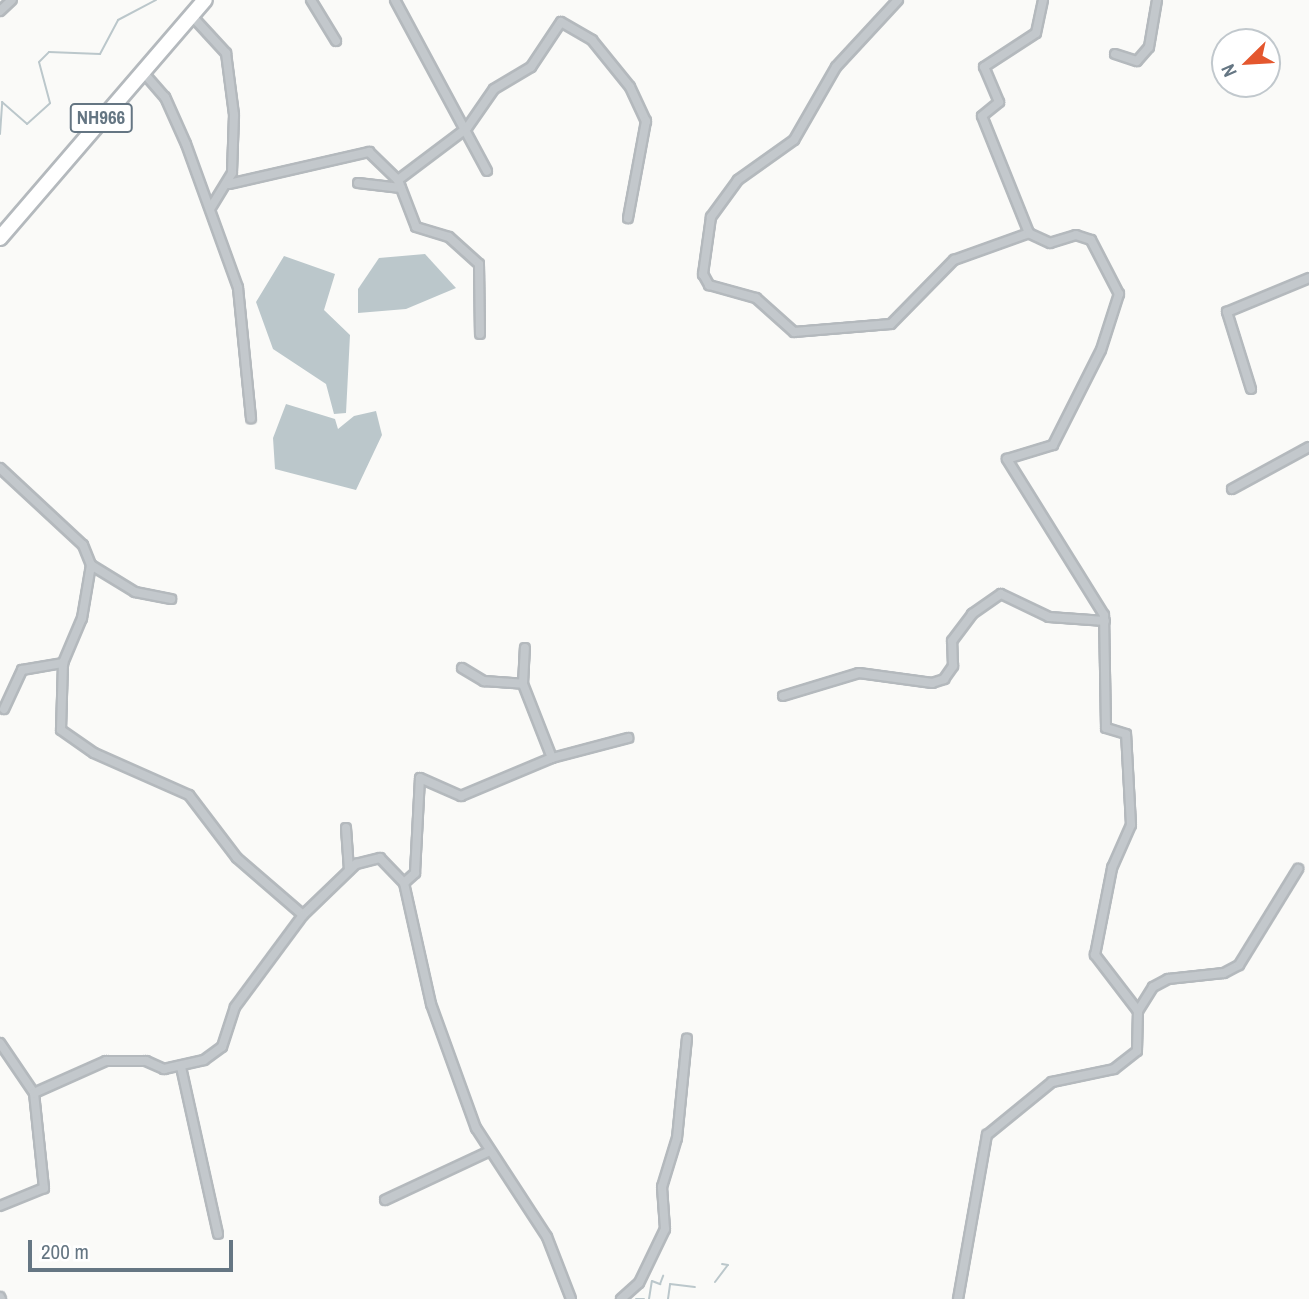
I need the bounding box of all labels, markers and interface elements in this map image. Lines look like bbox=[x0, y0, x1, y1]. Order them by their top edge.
north arrow bbox=[1211, 28, 1281, 98]
text: N bbox=[1214, 60, 1243, 81]
road number: NH966 bbox=[70, 102, 132, 134]
scale bar bbox=[32, 1226, 236, 1270]
text: 200 m bbox=[41, 1237, 89, 1266]

